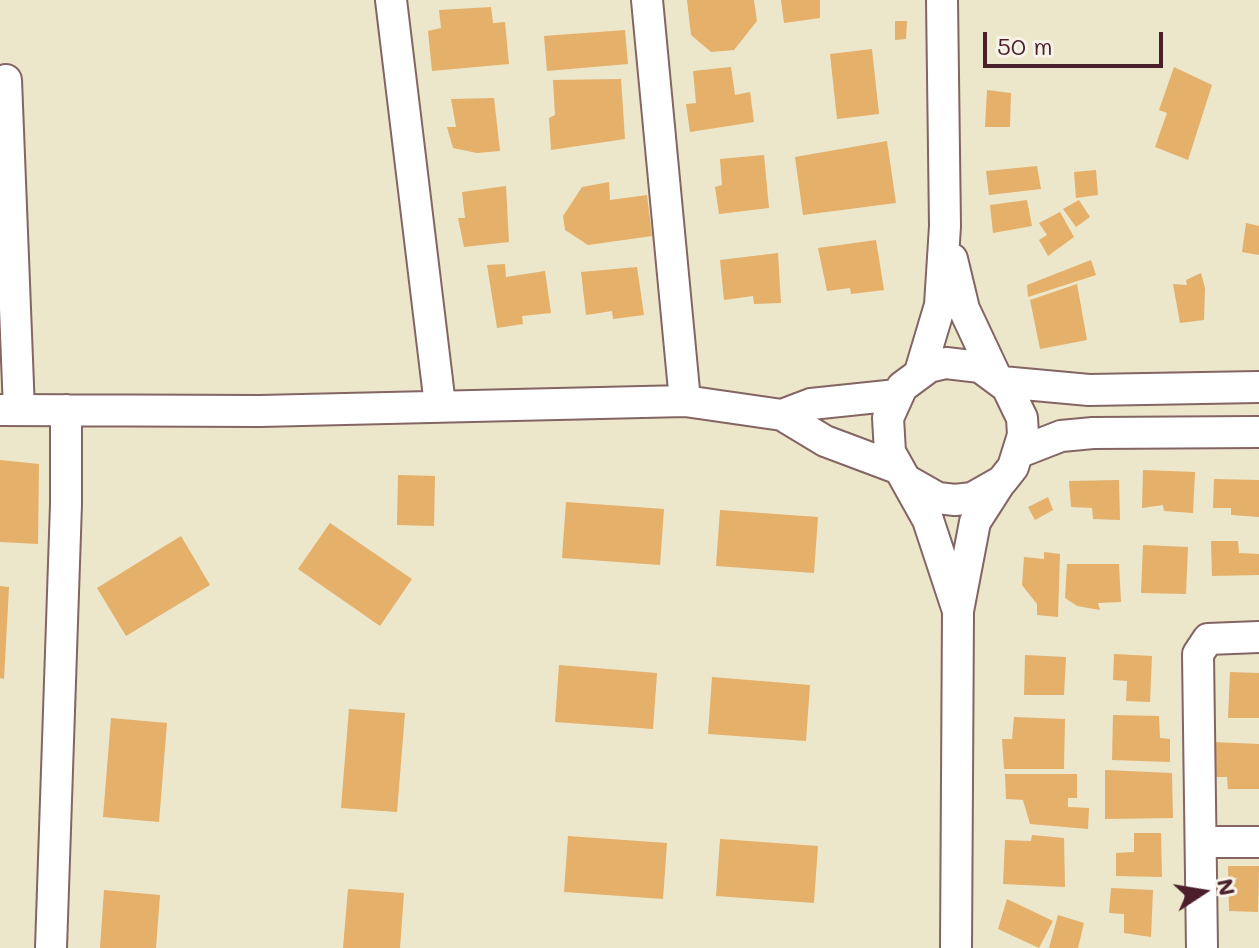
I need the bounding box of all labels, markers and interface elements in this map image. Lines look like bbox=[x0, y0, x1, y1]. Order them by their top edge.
scale bar bbox=[987, 16, 1167, 66]
text: 50 m bbox=[997, 30, 1053, 61]
north arrow bbox=[1163, 852, 1243, 932]
text: N bbox=[1211, 876, 1243, 898]

